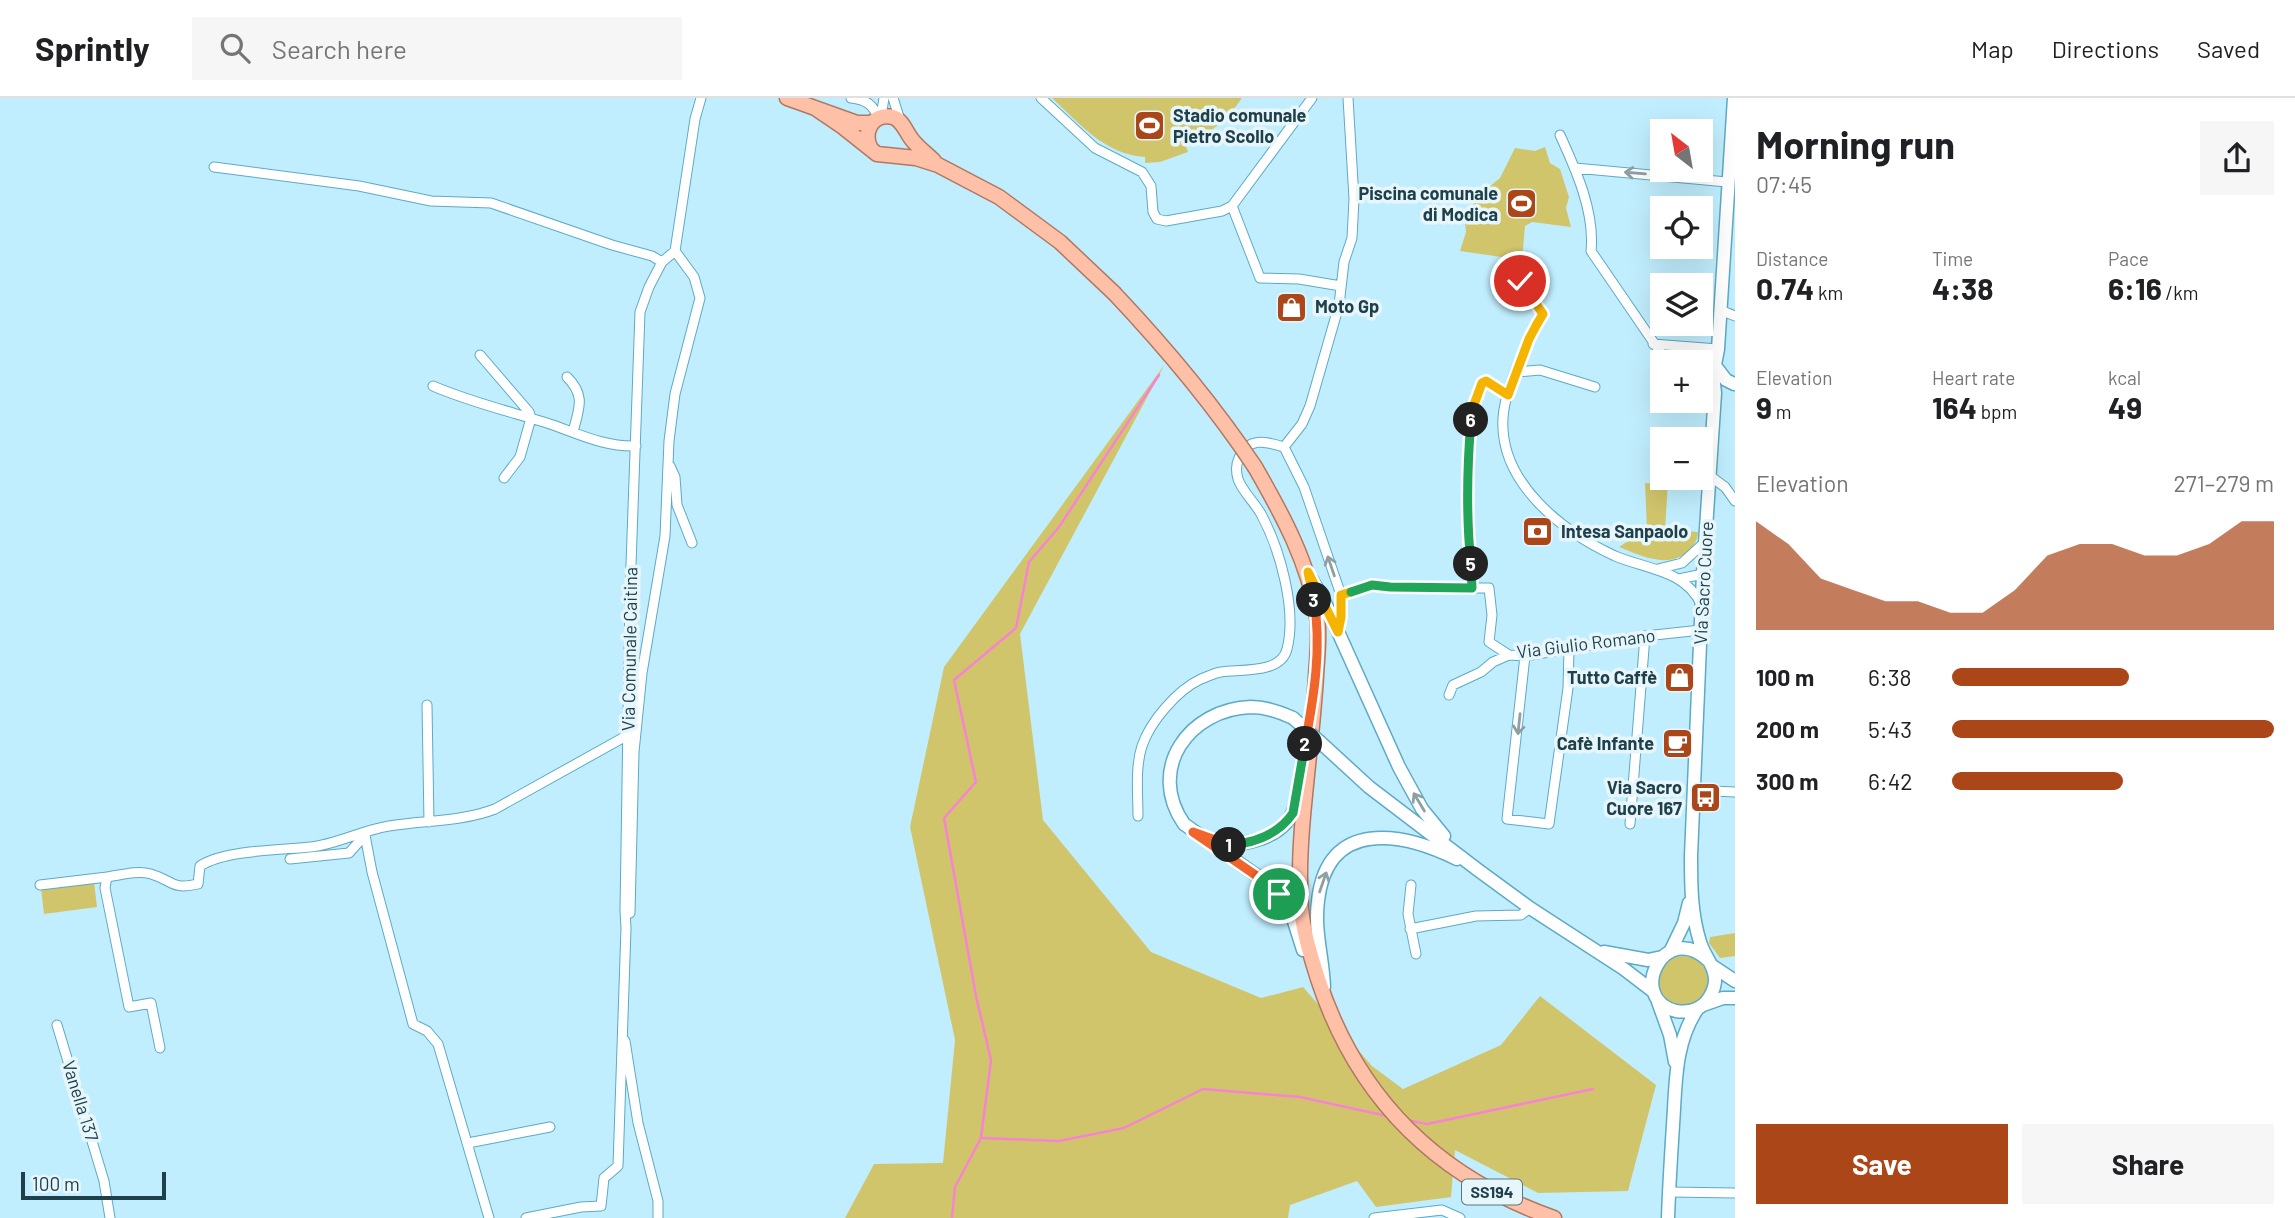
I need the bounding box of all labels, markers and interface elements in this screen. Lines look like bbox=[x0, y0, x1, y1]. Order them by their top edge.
search box bbox=[192, 17, 682, 80]
text: Sprintly bbox=[35, 28, 150, 68]
icon: search bbox=[216, 29, 254, 67]
text: Search here bbox=[272, 33, 407, 64]
text: Map bbox=[1971, 34, 2014, 63]
text: Directions bbox=[2052, 34, 2159, 63]
text: Saved bbox=[2197, 34, 2260, 63]
place label: Stadio comunale Pietro Scollo bbox=[1173, 104, 1307, 147]
sports icon: Stadio comunale Pietro Scollo bbox=[1133, 109, 1167, 143]
north arrow bbox=[1650, 119, 1713, 182]
map controls bbox=[1650, 119, 1713, 490]
text: Morning run bbox=[1756, 121, 1955, 167]
button: share bbox=[2200, 121, 2274, 195]
one-way arrow bbox=[1624, 166, 1647, 179]
text: 07:45 bbox=[1756, 170, 1812, 198]
place label: Piscina comunale di Modica bbox=[1358, 182, 1498, 225]
sports icon: Piscina comunale di Modica bbox=[1504, 187, 1538, 221]
button: locate bbox=[1650, 196, 1713, 259]
text: Distance bbox=[1756, 247, 1828, 270]
text: Time bbox=[1932, 247, 1973, 270]
text: Pace bbox=[2108, 247, 2149, 270]
pin bbox=[1490, 251, 1550, 311]
icon: check bbox=[1501, 262, 1539, 300]
text: 0.74 bbox=[1756, 270, 1814, 306]
text: 4:38 bbox=[1932, 270, 1994, 306]
text: 6:16 bbox=[2108, 270, 2162, 306]
button: layers bbox=[1650, 273, 1713, 336]
text: km bbox=[1814, 281, 1843, 304]
text: /km bbox=[2162, 281, 2198, 304]
shop icon: Moto Gp bbox=[1275, 290, 1309, 324]
place label: Moto Gp bbox=[1315, 295, 1379, 317]
button: + bbox=[1650, 350, 1713, 413]
text: Elevation bbox=[1756, 366, 1833, 389]
text: Heart rate bbox=[1932, 366, 2015, 389]
text: kcal bbox=[2108, 366, 2141, 389]
text: 9 bbox=[1756, 389, 1772, 425]
text: 164 bbox=[1932, 389, 1977, 425]
text: 49 bbox=[2108, 389, 2142, 425]
text: m bbox=[1772, 400, 1791, 423]
text: bpm bbox=[1977, 400, 2017, 423]
pin: 6 bbox=[1454, 402, 1488, 438]
text: 6 bbox=[1465, 408, 1476, 431]
button: − bbox=[1650, 427, 1713, 490]
text: Elevation bbox=[1756, 469, 1849, 497]
text: 271–279 m bbox=[2174, 469, 2274, 497]
bank icon: Intesa Sanpaolo bbox=[1521, 515, 1555, 549]
place label: Intesa Sanpaolo bbox=[1561, 520, 1688, 542]
street label: Via Sacro Cuore bbox=[1689, 521, 1717, 645]
pin: 5 bbox=[1454, 546, 1488, 582]
text: 5 bbox=[1465, 552, 1476, 575]
one-way arrow bbox=[1324, 555, 1337, 577]
street label: Via Comunale Caitina bbox=[617, 567, 641, 731]
pin: 3 bbox=[1296, 582, 1332, 618]
text: 3 bbox=[1308, 588, 1319, 611]
street label: Via Giulio Romano bbox=[1515, 624, 1657, 662]
shop icon: Tutto Caffè bbox=[1663, 661, 1697, 695]
text: 100 m bbox=[1756, 663, 1814, 691]
text: 6:38 bbox=[1868, 663, 1911, 691]
place label: Tutto Caffè bbox=[1567, 666, 1657, 688]
one-way arrow bbox=[1512, 712, 1525, 734]
text: 200 m bbox=[1756, 715, 1819, 743]
text: 5:43 bbox=[1868, 715, 1912, 743]
pin: 2 bbox=[1288, 726, 1322, 762]
cafe icon: Cafè Infante bbox=[1660, 727, 1694, 761]
text: 2 bbox=[1299, 732, 1310, 755]
place label: Cafè Infante bbox=[1557, 732, 1654, 754]
text: 300 m bbox=[1756, 767, 1818, 795]
text: 6:42 bbox=[1868, 767, 1913, 795]
place label: Via Sacro Cuore 167 bbox=[1606, 776, 1682, 819]
bus stop icon: Via Sacro Cuore 167 bbox=[1688, 781, 1722, 815]
one-way arrow bbox=[1411, 792, 1425, 812]
pin: 1 bbox=[1212, 828, 1246, 862]
text: 1 bbox=[1225, 833, 1232, 856]
pin bbox=[1249, 864, 1309, 924]
one-way arrow bbox=[1318, 872, 1330, 894]
icon: arrive bbox=[1260, 875, 1298, 913]
street label: Vanella 137 bbox=[58, 1058, 104, 1144]
button: Save bbox=[1756, 1124, 2008, 1204]
button: Share bbox=[2022, 1124, 2274, 1204]
scale bar bbox=[21, 1169, 166, 1201]
text: 100 m bbox=[32, 1172, 80, 1195]
road number: SS194 bbox=[1462, 1180, 1522, 1204]

